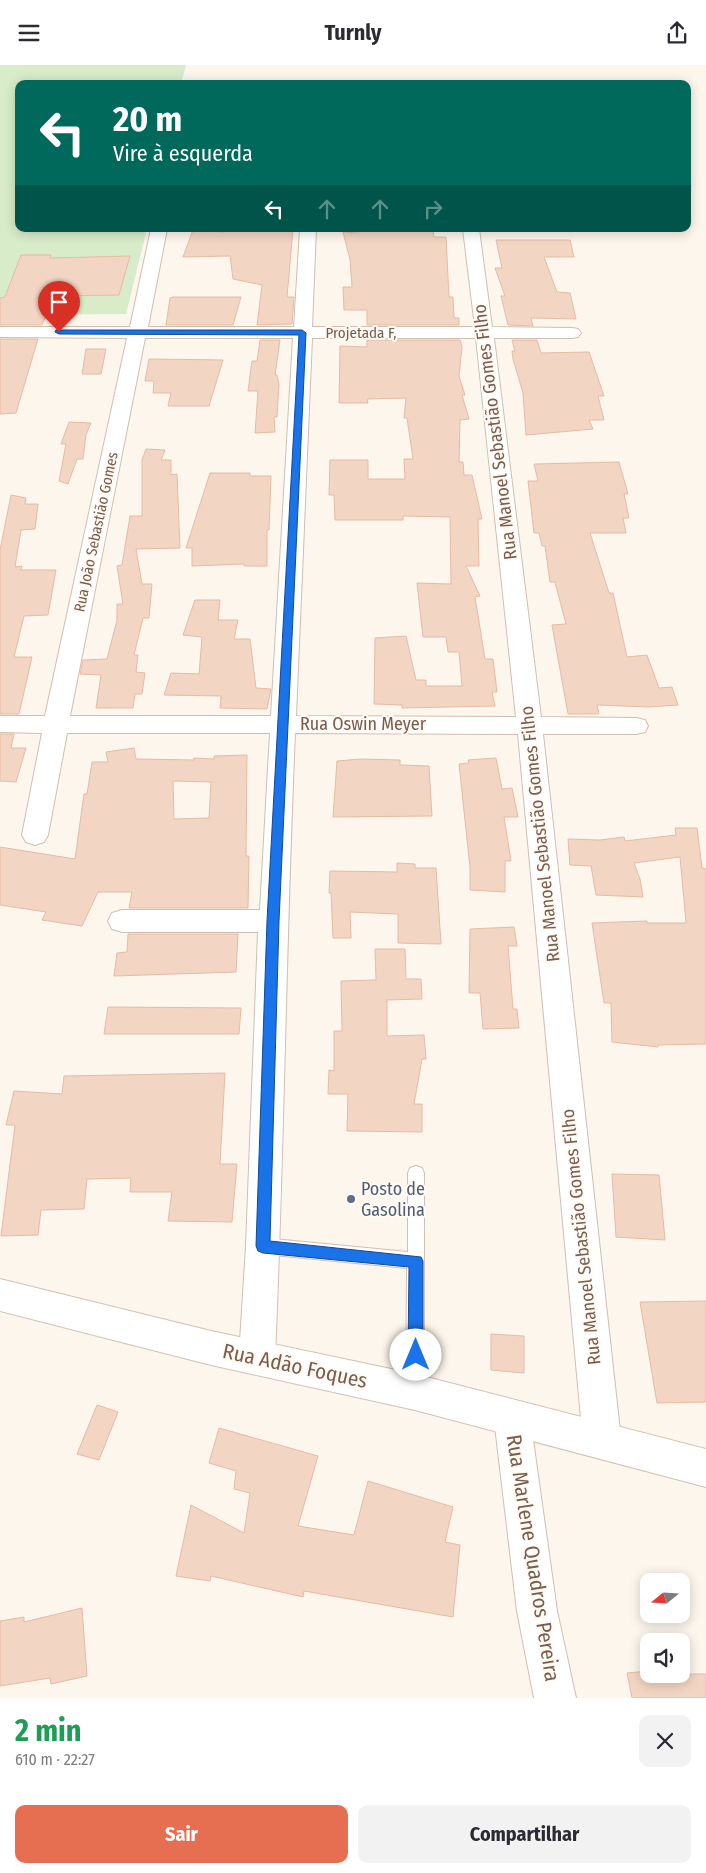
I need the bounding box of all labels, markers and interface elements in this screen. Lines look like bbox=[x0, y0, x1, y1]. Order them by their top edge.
icon: menu bbox=[15, 19, 43, 47]
text: Turnly bbox=[324, 19, 382, 46]
icon: share bbox=[663, 19, 691, 47]
text: 20 m bbox=[113, 98, 182, 140]
icon: left bbox=[30, 100, 95, 165]
text: Vire à esquerda bbox=[113, 140, 253, 167]
icon: left bbox=[260, 195, 288, 223]
icon: ahead bbox=[313, 195, 341, 223]
icon: ahead bbox=[366, 195, 394, 223]
icon: right bbox=[419, 195, 447, 223]
pin bbox=[38, 281, 80, 332]
icon: arrive bbox=[45, 288, 73, 316]
street label: Rua Manoel Sebastião Gomes Filho bbox=[468, 303, 522, 561]
street label: Projetada F, bbox=[325, 324, 397, 342]
street label: Rua João Sebastião Gomes bbox=[70, 450, 122, 614]
street label: Rua Manoel Sebastião Gomes Filho bbox=[516, 705, 564, 963]
street label: Rua Oswin Meyer bbox=[300, 713, 427, 735]
street label: Rua Manoel Sebastião Gomes Filho bbox=[557, 1108, 605, 1366]
place label: Posto de Gasolina bbox=[361, 1178, 425, 1221]
marker: Posto de Gasolina bbox=[345, 1193, 357, 1205]
position arrow bbox=[389, 1328, 441, 1380]
street label: Rua Adão Foques bbox=[220, 1338, 370, 1394]
street label: Rua Marlene Quadros Pereira bbox=[501, 1433, 565, 1683]
north arrow bbox=[640, 1573, 690, 1623]
map controls bbox=[640, 1573, 690, 1683]
button: sound bbox=[640, 1633, 690, 1683]
text: 2 min bbox=[15, 1713, 82, 1749]
button: close bbox=[639, 1715, 691, 1767]
text: 610 m · 22:27 bbox=[15, 1750, 95, 1769]
button: Sair bbox=[15, 1805, 348, 1863]
button: Compartilhar bbox=[358, 1805, 691, 1863]

